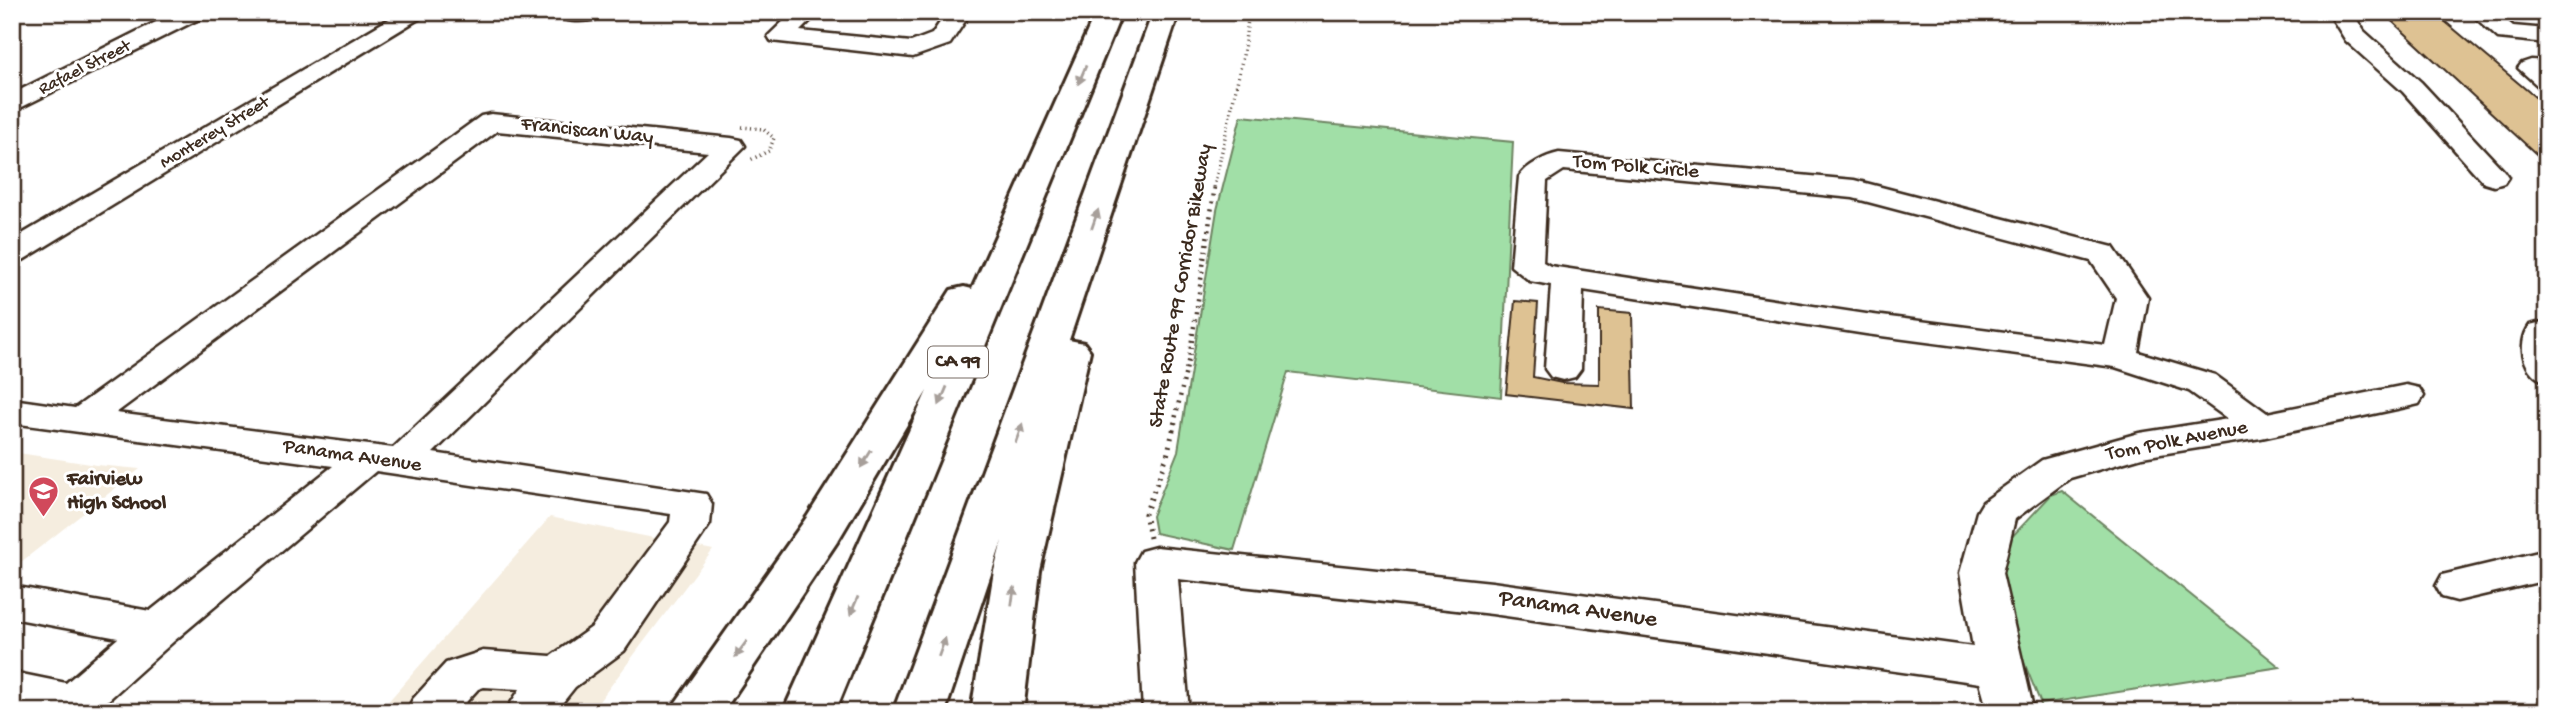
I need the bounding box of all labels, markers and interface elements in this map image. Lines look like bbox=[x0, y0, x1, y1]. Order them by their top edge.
street label: Rafael Street bbox=[35, 35, 136, 100]
one-way arrow bbox=[1076, 65, 1087, 86]
street label: Monterey Street bbox=[157, 91, 275, 174]
street label: Franciscan Way bbox=[519, 113, 654, 151]
street label: State Route 99 Corridor Bikeway bbox=[1145, 142, 1219, 430]
street label: Tom Polk Circle bbox=[1571, 150, 1701, 186]
one-way arrow bbox=[1090, 208, 1101, 229]
road number: CA 99 bbox=[928, 346, 988, 378]
one-way arrow bbox=[938, 386, 949, 407]
street label: Tom Polk Avenue bbox=[2103, 416, 2251, 468]
one-way arrow bbox=[1013, 423, 1024, 444]
street label: Panama Avenue bbox=[280, 435, 424, 479]
one-way arrow bbox=[860, 450, 873, 469]
place label: Fairview High School bbox=[66, 468, 167, 517]
school or university icon: Fairview High School bbox=[27, 475, 61, 519]
street label: Panama Avenue bbox=[1496, 584, 1660, 636]
one-way arrow bbox=[1008, 585, 1019, 607]
one-way arrow bbox=[848, 595, 859, 616]
one-way arrow bbox=[937, 637, 948, 658]
one-way arrow bbox=[734, 640, 748, 658]

